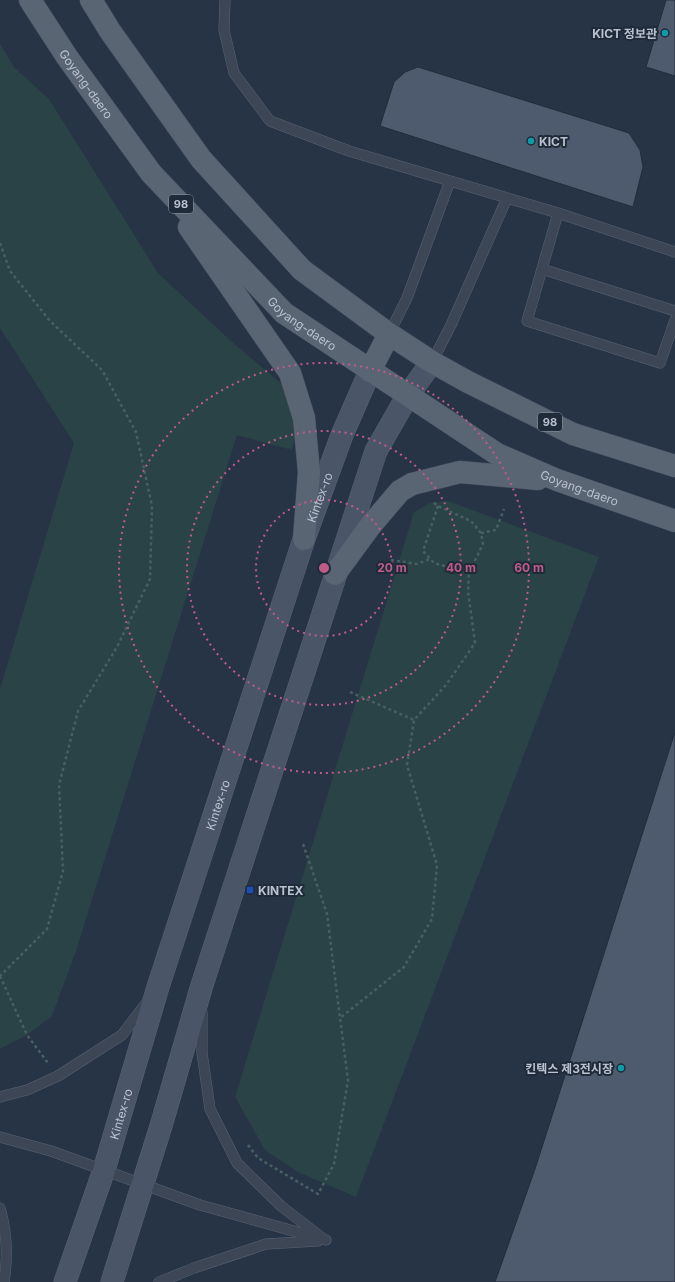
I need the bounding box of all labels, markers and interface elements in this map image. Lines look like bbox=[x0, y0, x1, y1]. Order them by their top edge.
place label: KICT 정보관 bbox=[592, 26, 657, 41]
marker: KICT 정보관 bbox=[660, 28, 670, 38]
street label: Goyang-daero bbox=[56, 46, 116, 121]
place label: KICT bbox=[539, 134, 568, 149]
marker: KICT bbox=[526, 136, 536, 146]
road number: 98 bbox=[169, 195, 193, 213]
street label: Goyang-daero bbox=[265, 293, 340, 353]
road number: 98 bbox=[538, 413, 562, 431]
street label: Goyang-daero bbox=[538, 466, 621, 508]
street label: Kintex-ro bbox=[303, 470, 335, 524]
text: 20 m bbox=[377, 560, 407, 575]
text: 40 m bbox=[446, 560, 476, 575]
text: 60 m bbox=[514, 560, 544, 575]
centre of rings bbox=[317, 561, 331, 575]
street label: Kintex-ro bbox=[202, 778, 233, 832]
place label: KINTEX bbox=[258, 883, 303, 898]
marker: KINTEX bbox=[245, 885, 255, 895]
place label: 킨텍스 제3전시장 bbox=[525, 1061, 613, 1076]
marker: 킨텍스 제3전시장 bbox=[616, 1063, 626, 1073]
street label: Kintex-ro bbox=[106, 1087, 135, 1141]

